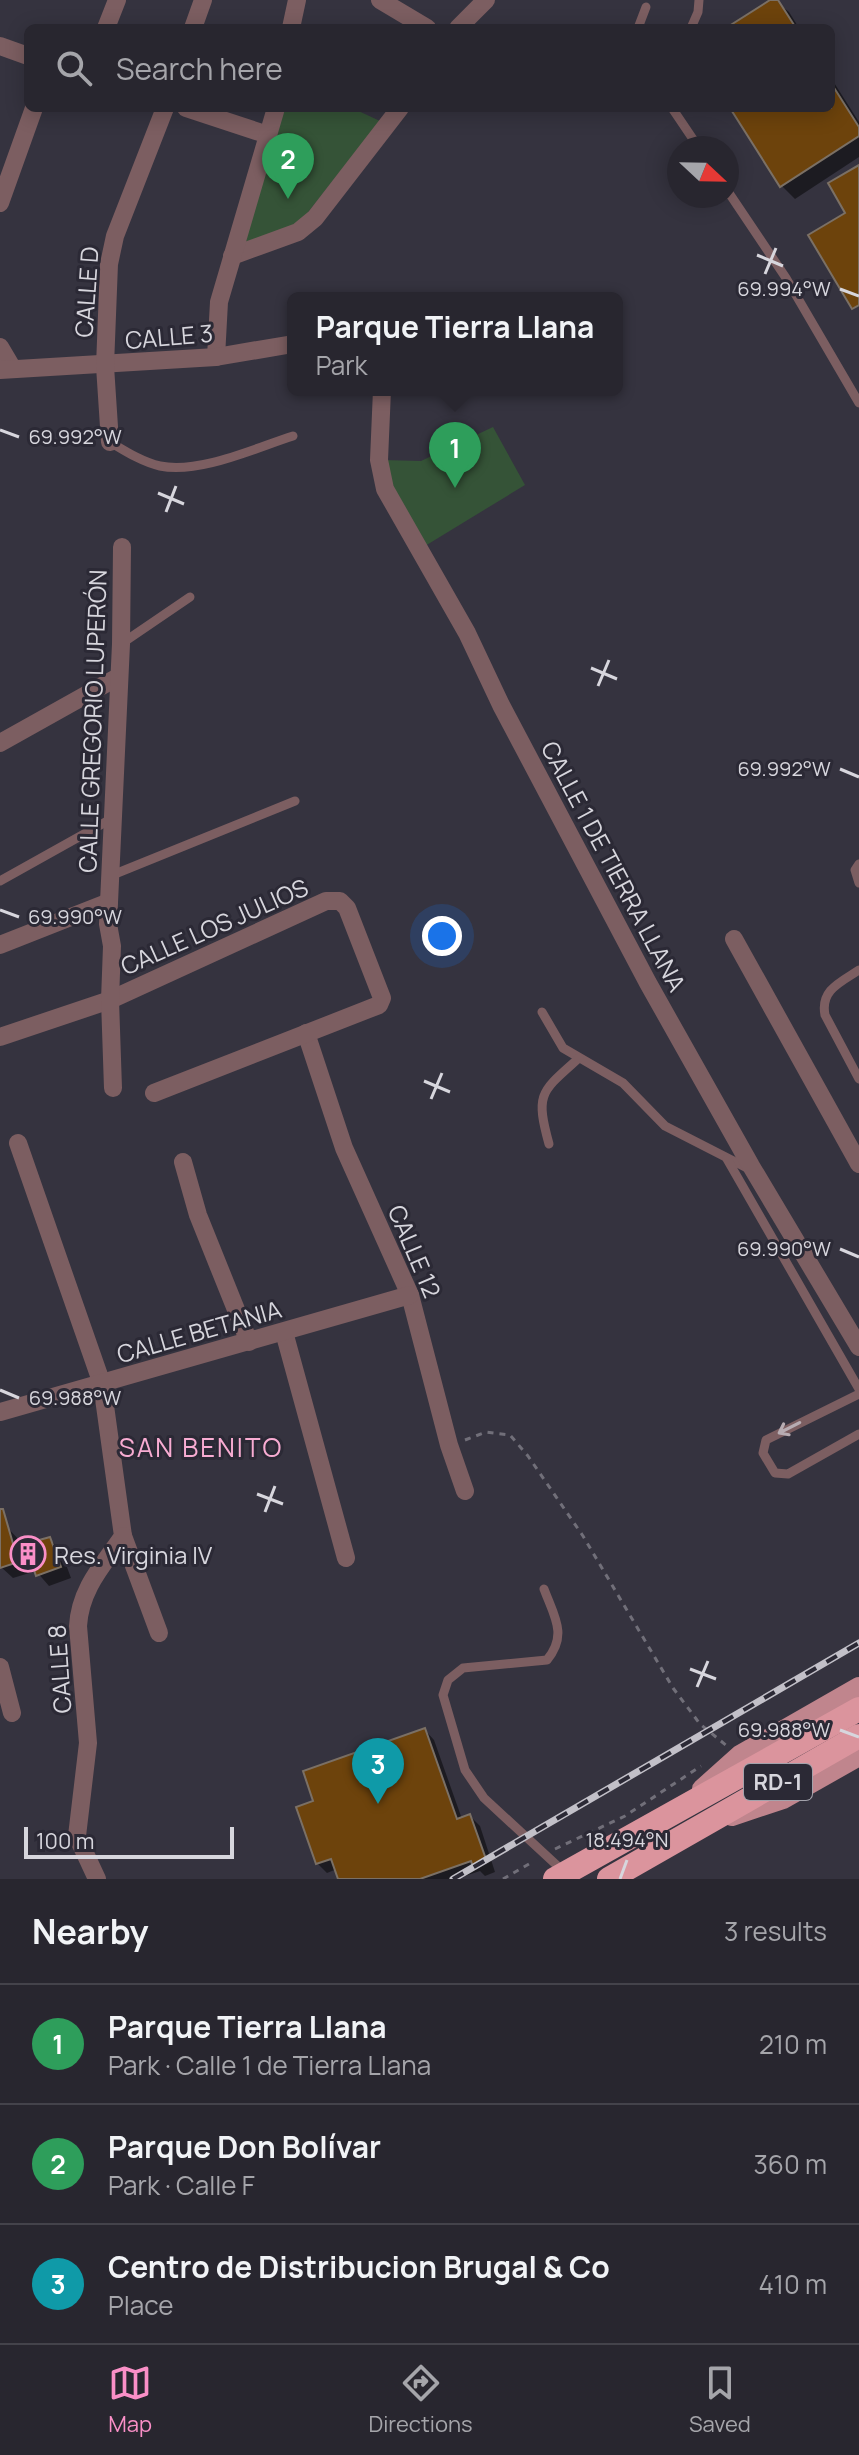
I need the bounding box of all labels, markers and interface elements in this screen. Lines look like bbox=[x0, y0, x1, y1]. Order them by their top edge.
search box bbox=[24, 24, 835, 112]
icon: search bbox=[52, 46, 96, 90]
text: Search here bbox=[116, 48, 283, 89]
pin: 2 bbox=[262, 133, 314, 199]
north arrow bbox=[667, 136, 739, 208]
street label: CALLE D bbox=[66, 245, 106, 339]
text: 69.994°W bbox=[737, 275, 831, 302]
popup bbox=[287, 292, 623, 396]
text: Parque Tierra Llana bbox=[316, 306, 594, 347]
street label: CALLE 3 bbox=[124, 316, 214, 356]
text: Park bbox=[316, 347, 368, 383]
pin: 1 bbox=[429, 422, 481, 488]
text: 69.992°W bbox=[28, 423, 122, 450]
street label: CALLE GREGORIO LUPERÓN bbox=[70, 569, 114, 873]
street label: CALLE 1 DE TIERRA LLANA bbox=[534, 735, 694, 997]
text: 69.992°W bbox=[737, 755, 831, 782]
street label: CALLE LOS JULIOS bbox=[115, 870, 313, 982]
text: 69.990°W bbox=[28, 903, 122, 930]
your location bbox=[422, 916, 462, 956]
street label: CALLE 12 bbox=[381, 1199, 449, 1303]
text: 69.990°W bbox=[737, 1235, 831, 1262]
street label: CALLE BETANIA bbox=[113, 1292, 285, 1370]
text: 69.988°W bbox=[29, 1384, 122, 1411]
one-way arrow bbox=[778, 1420, 802, 1436]
district label: SAN BENITO bbox=[119, 1429, 283, 1465]
building icon: Res. Virginia IV bbox=[9, 1535, 47, 1573]
place label: Res. Virginia IV bbox=[54, 1538, 213, 1571]
street label: CALLE 8 bbox=[39, 1624, 79, 1714]
text: 69.988°W bbox=[738, 1716, 831, 1743]
pin: 3 bbox=[352, 1738, 404, 1804]
road number: RD-1 bbox=[744, 1764, 812, 1800]
scale bar bbox=[24, 1823, 234, 1859]
text: 100 m bbox=[36, 1826, 94, 1856]
text: 18.494°N bbox=[586, 1826, 668, 1853]
text: Nearby bbox=[32, 1908, 148, 1954]
text: 3 results bbox=[724, 1913, 827, 1949]
text: Parque Tierra Llana bbox=[108, 2006, 387, 2047]
text: 1 bbox=[52, 2026, 64, 2062]
text: 210 m bbox=[759, 2026, 827, 2062]
text: Park · Calle 1 de Tierra Llana bbox=[108, 2047, 431, 2083]
text: Parque Don Bolívar bbox=[108, 2126, 381, 2167]
text: 2 bbox=[50, 2146, 66, 2182]
text: 360 m bbox=[753, 2146, 827, 2182]
text: Park · Calle F bbox=[108, 2167, 255, 2203]
text: Centro de Distribucion Brugal & Co bbox=[108, 2246, 610, 2287]
text: 3 bbox=[50, 2266, 66, 2302]
text: 410 m bbox=[758, 2266, 827, 2302]
text: Place bbox=[108, 2287, 173, 2323]
tab: Map bbox=[108, 2361, 152, 2439]
tab: Directions bbox=[368, 2361, 473, 2439]
tab: Saved bbox=[689, 2361, 751, 2439]

